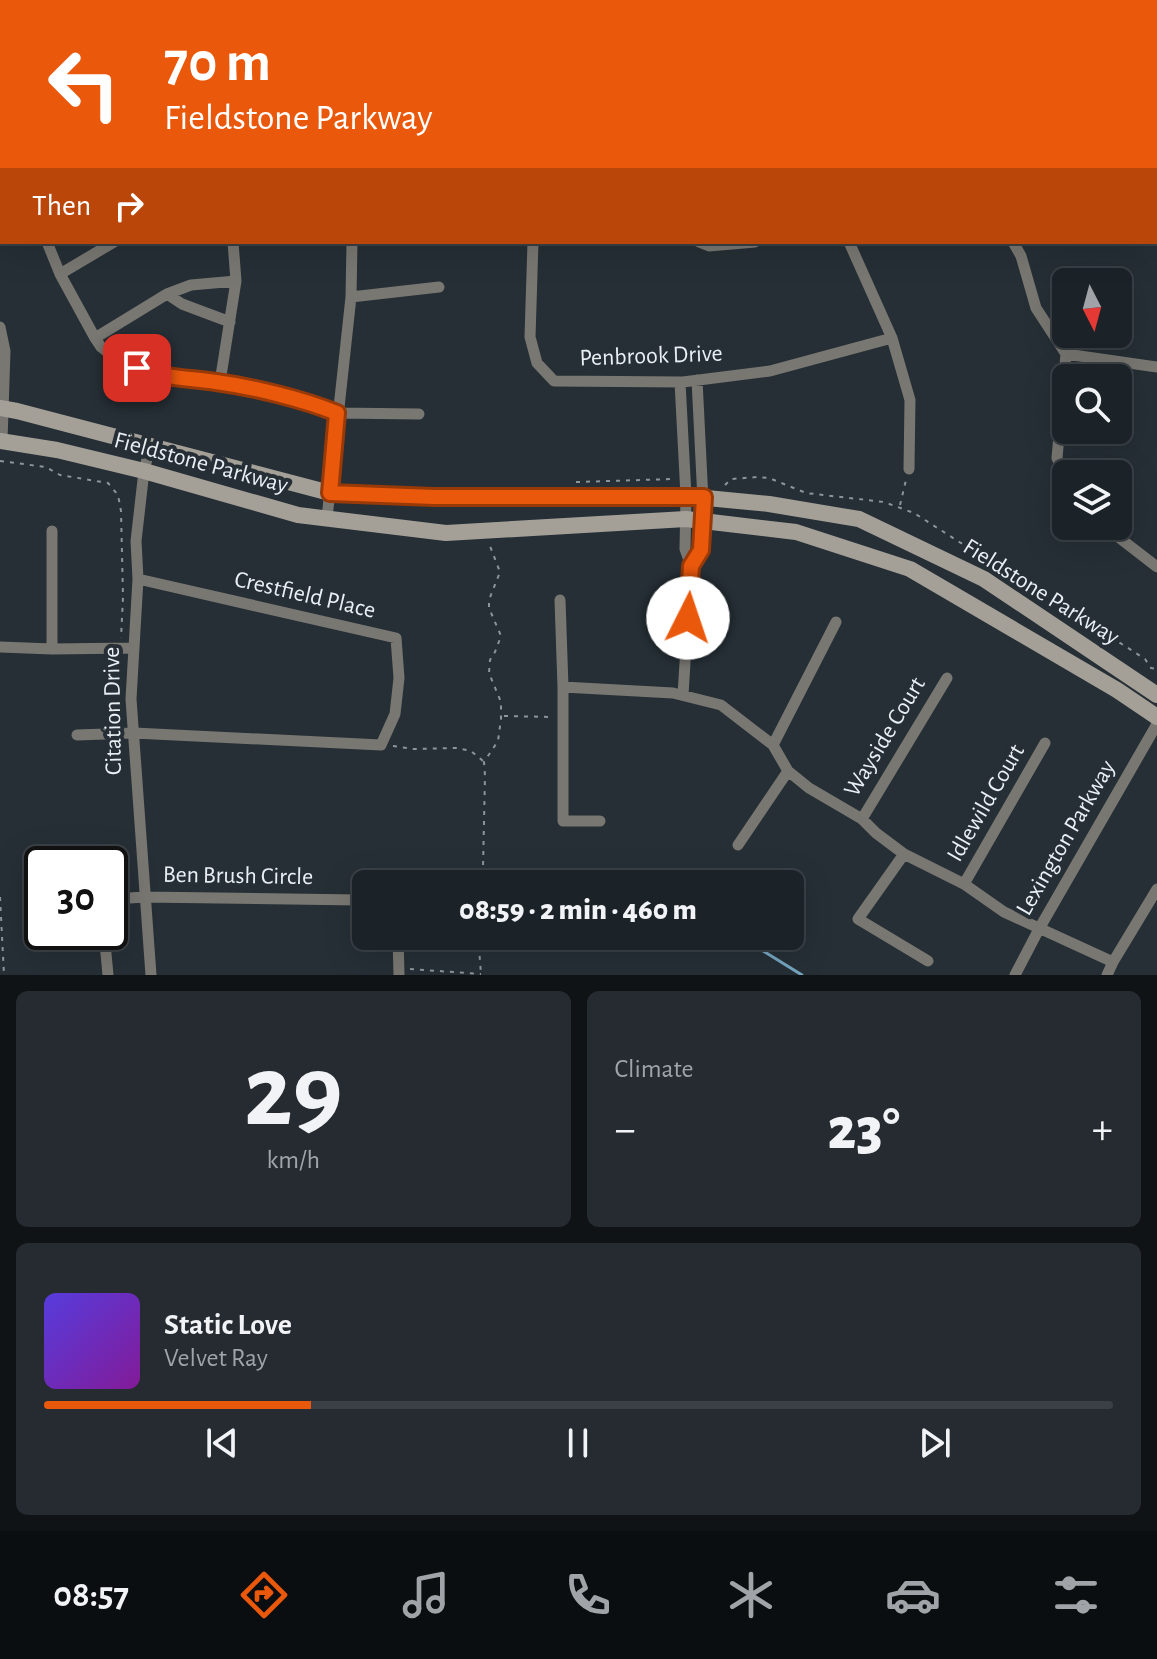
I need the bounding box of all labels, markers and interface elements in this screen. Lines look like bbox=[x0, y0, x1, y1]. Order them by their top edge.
icon: left bbox=[32, 32, 136, 136]
text: 70 m bbox=[164, 35, 271, 91]
text: Fieldstone Parkway bbox=[164, 100, 433, 136]
icon: right bbox=[107, 184, 151, 228]
text: Then bbox=[32, 191, 91, 221]
north arrow bbox=[1052, 268, 1132, 348]
map controls bbox=[1052, 268, 1132, 540]
pin bbox=[103, 334, 171, 402]
street label: Penbrook Drive bbox=[579, 342, 723, 370]
icon: arrive bbox=[115, 346, 159, 390]
button: search bbox=[1052, 364, 1132, 444]
street label: Fieldstone Parkway bbox=[111, 428, 291, 498]
button: layers bbox=[1052, 460, 1132, 540]
street label: Fieldstone Parkway bbox=[959, 534, 1123, 650]
street label: Crestfield Place bbox=[232, 567, 378, 623]
position arrow bbox=[646, 576, 730, 660]
street label: Citation Drive bbox=[100, 647, 126, 775]
street label: Wayside Court bbox=[840, 673, 930, 801]
street label: Idlewild Court bbox=[943, 740, 1029, 866]
street label: Lexington Parkway bbox=[1012, 756, 1120, 920]
speed limit sign: 30 bbox=[24, 846, 128, 950]
street label: Ben Brush Circle bbox=[163, 863, 313, 889]
text: 08:59 · 2 min · 460 m bbox=[459, 895, 697, 925]
text: 29 bbox=[244, 1041, 343, 1145]
text: Climate bbox=[615, 1056, 693, 1082]
text: 23° bbox=[827, 1100, 900, 1160]
text: − bbox=[615, 1108, 636, 1152]
text: + bbox=[1092, 1108, 1113, 1152]
text: km/h bbox=[266, 1147, 320, 1173]
text: Static Love bbox=[164, 1310, 292, 1340]
text: Velvet Ray bbox=[164, 1345, 268, 1371]
icon: previous bbox=[200, 1421, 244, 1465]
icon: pause bbox=[556, 1421, 600, 1465]
icon: next bbox=[913, 1421, 957, 1465]
icon: directions bbox=[236, 1567, 292, 1623]
icon: music bbox=[398, 1567, 454, 1623]
icon: phone bbox=[560, 1567, 616, 1623]
icon: climate bbox=[723, 1567, 779, 1623]
icon: car bbox=[885, 1567, 941, 1623]
icon: filters bbox=[1048, 1567, 1104, 1623]
text: 08:57 bbox=[53, 1577, 129, 1613]

